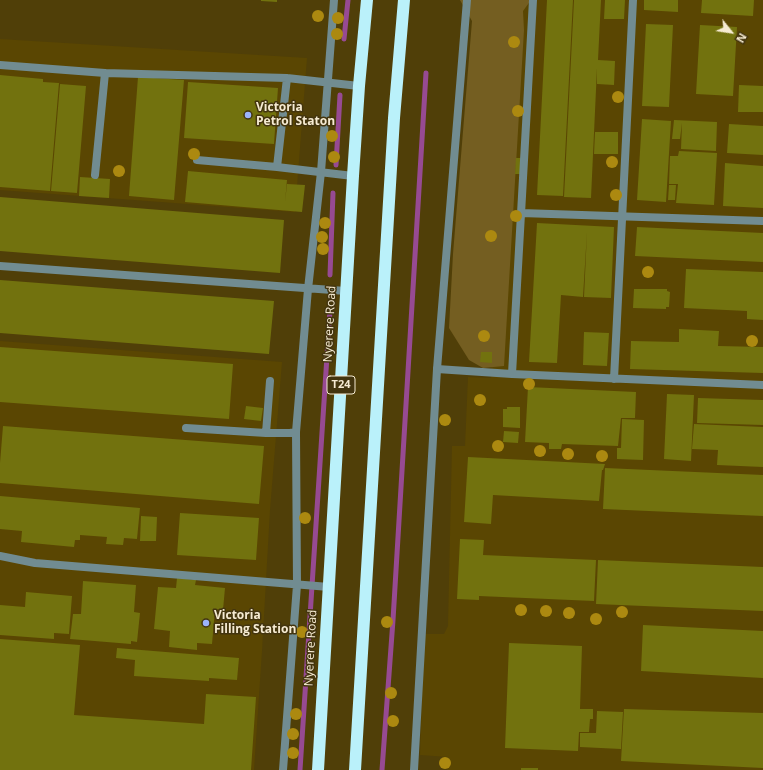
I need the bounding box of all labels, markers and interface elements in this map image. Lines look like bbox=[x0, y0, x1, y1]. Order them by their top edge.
north arrow bbox=[711, 12, 751, 52]
text: N bbox=[733, 31, 751, 46]
place label: Victoria Petrol Staton bbox=[256, 101, 335, 129]
marker: Victoria Petrol Staton bbox=[243, 110, 253, 120]
street label: Nyerere Road bbox=[321, 285, 339, 363]
road number: T24 bbox=[327, 376, 355, 394]
place label: Victoria Filling Station bbox=[214, 609, 296, 637]
street label: Nyerere Road bbox=[302, 609, 320, 687]
marker: Victoria Filling Station bbox=[201, 618, 211, 628]

